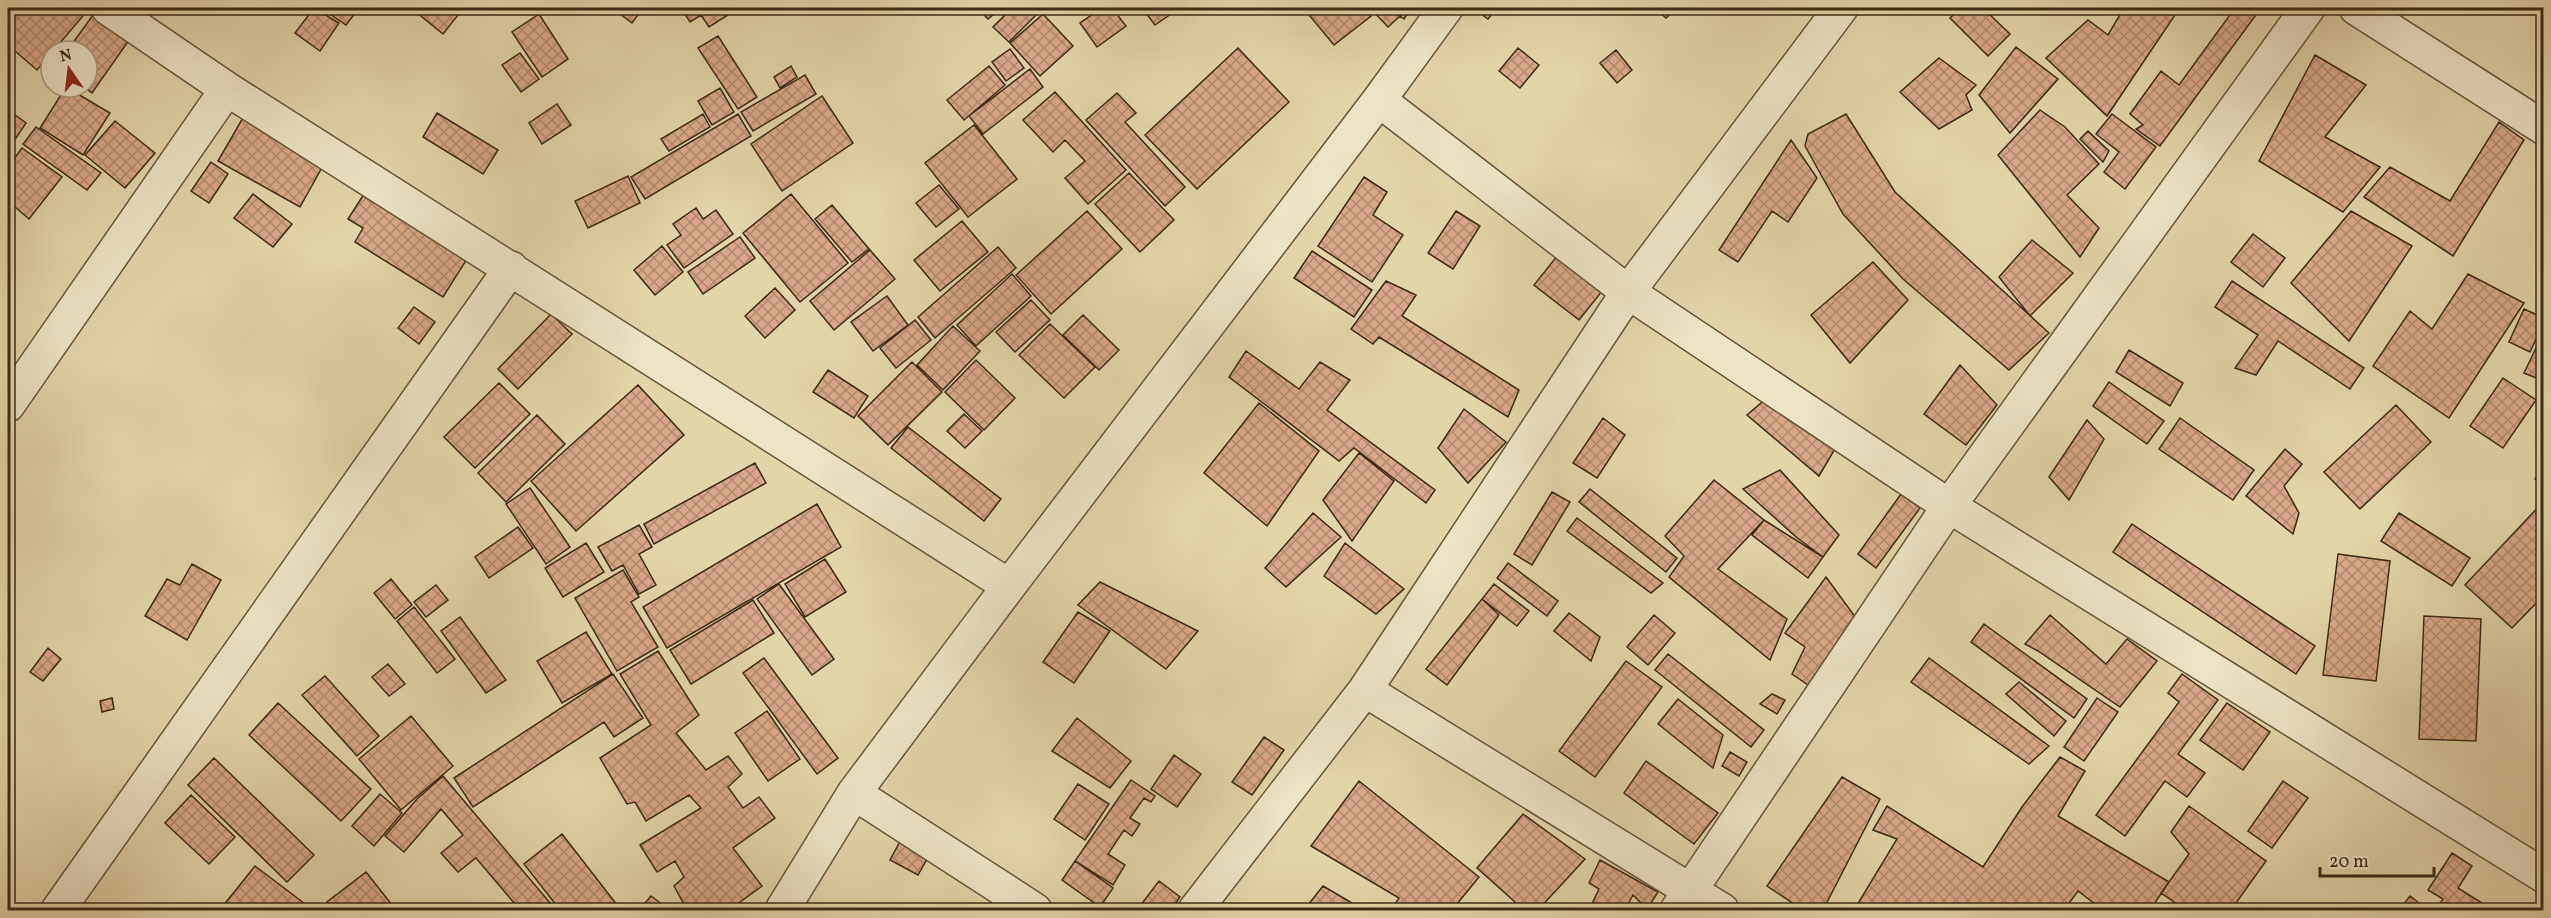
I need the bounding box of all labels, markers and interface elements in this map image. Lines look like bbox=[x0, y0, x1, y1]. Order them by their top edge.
north arrow bbox=[39, 39, 99, 99]
text: N bbox=[58, 44, 75, 68]
scale bar bbox=[2320, 840, 2434, 878]
text: 20 m bbox=[2329, 850, 2369, 875]

